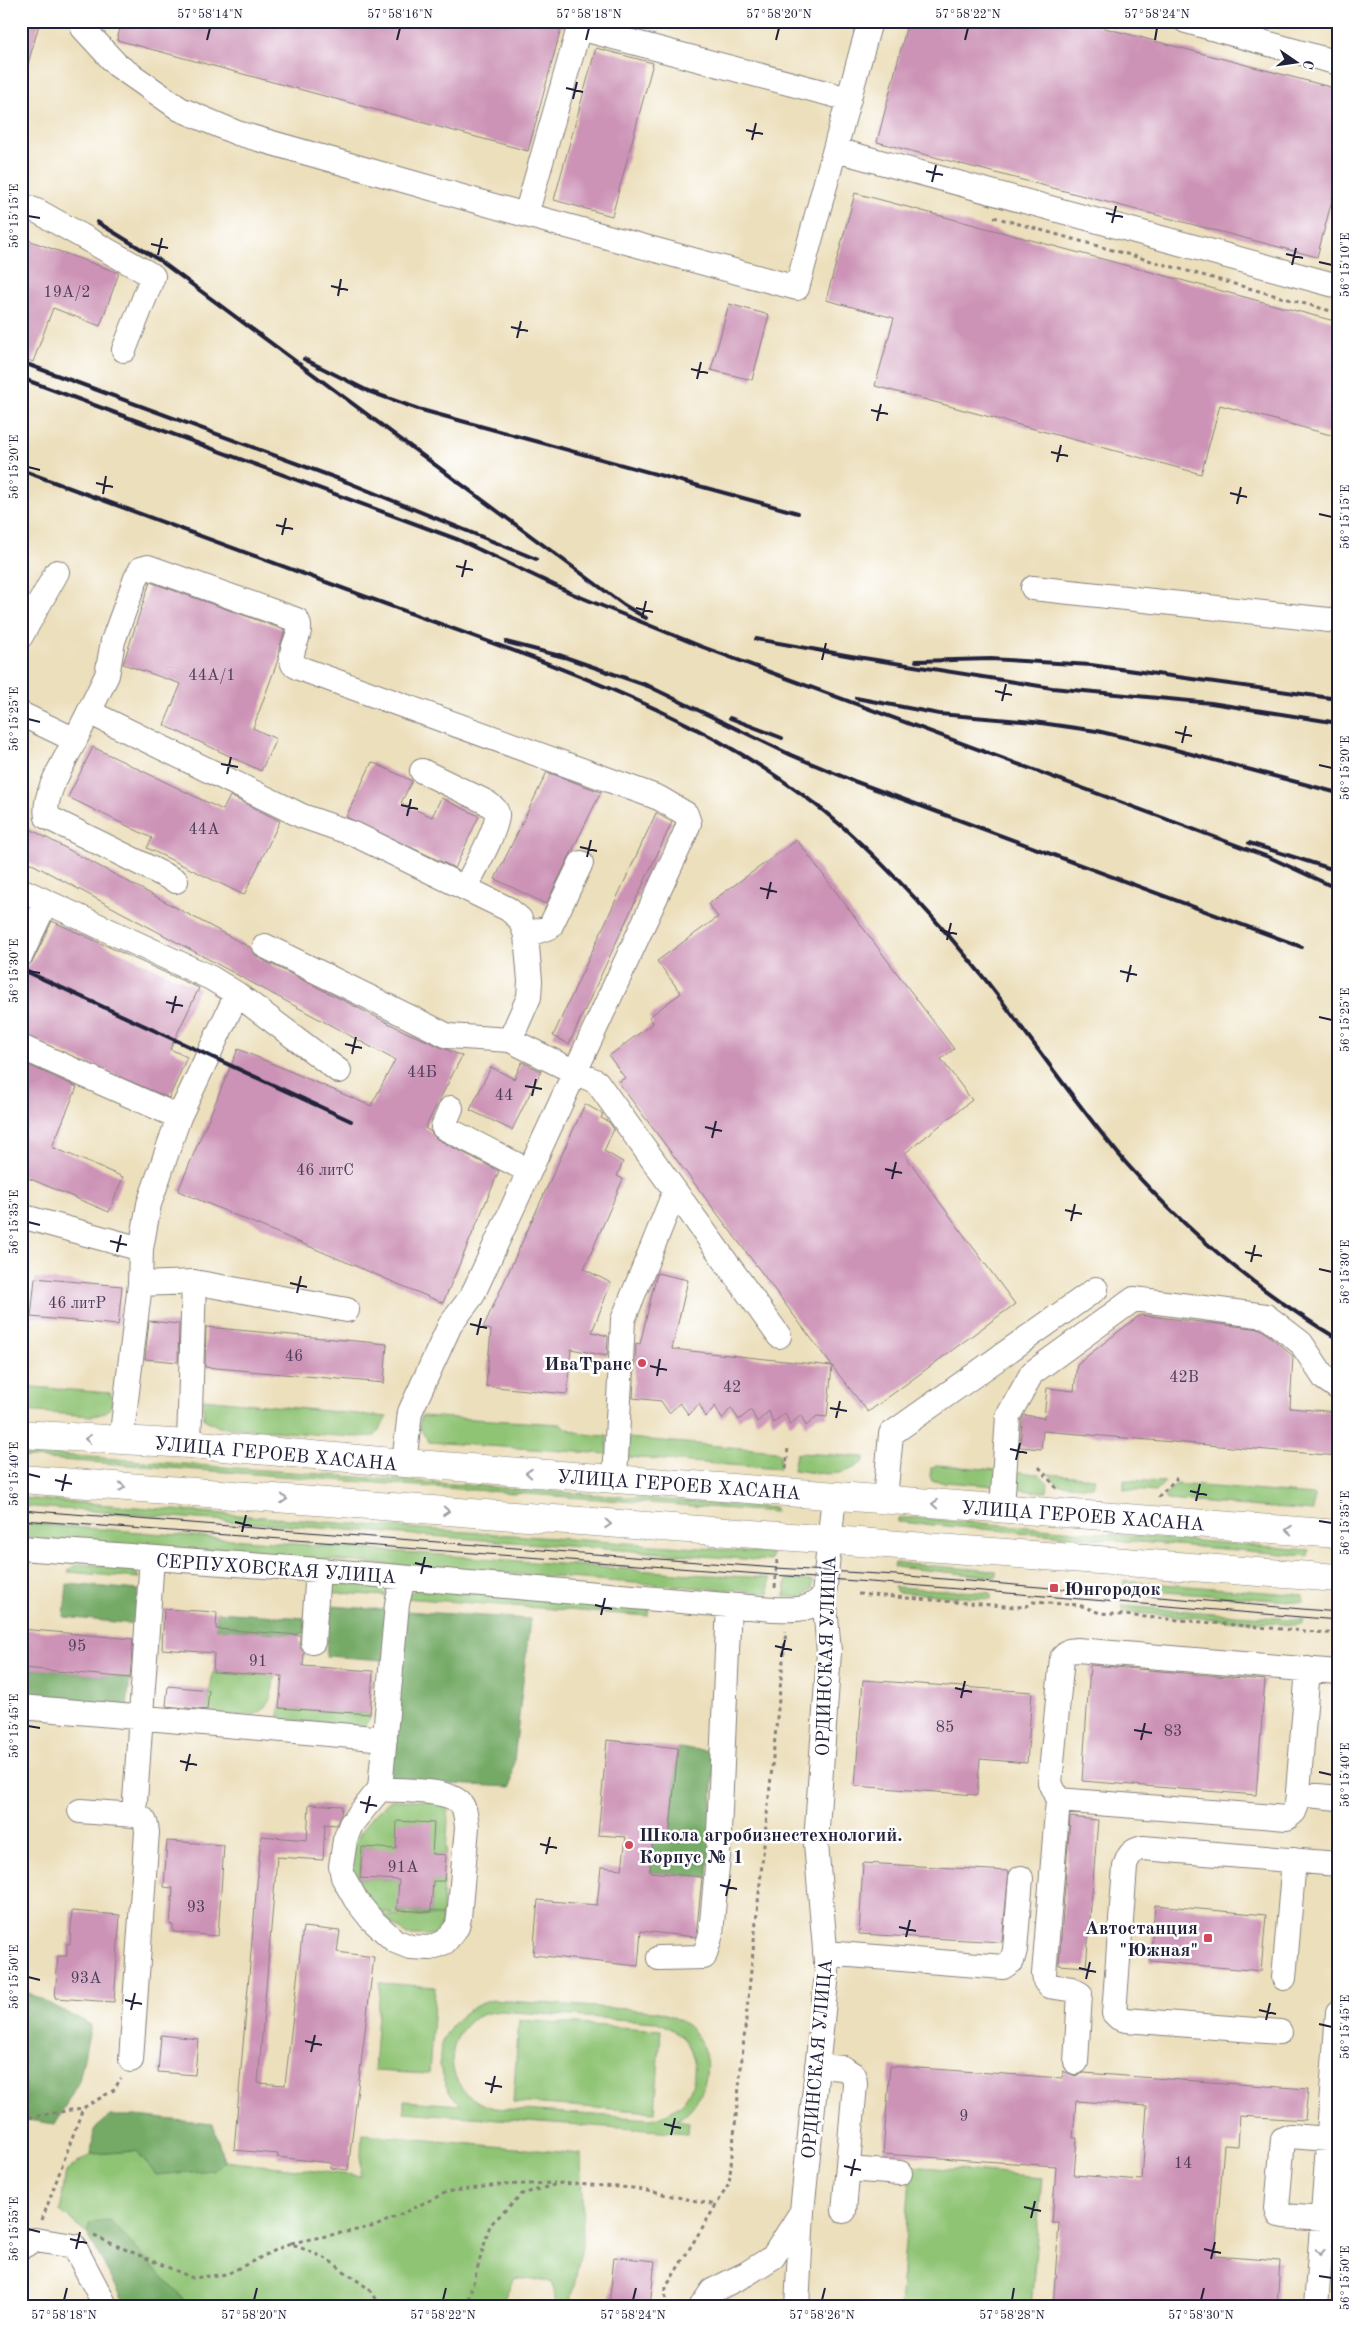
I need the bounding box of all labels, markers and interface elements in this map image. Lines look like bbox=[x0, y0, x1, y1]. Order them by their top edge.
text: 57°58'14"N bbox=[177, 8, 243, 21]
text: 57°58'16"N bbox=[367, 8, 433, 21]
text: 57°58'18"N bbox=[556, 8, 622, 21]
text: 57°58'20"N bbox=[746, 8, 812, 21]
text: 57°58'22"N bbox=[935, 8, 1001, 21]
text: 57°58'24"N bbox=[1124, 8, 1190, 21]
north arrow bbox=[1272, 38, 1322, 88]
text: С bbox=[1300, 59, 1316, 71]
text: 56°15'15"E bbox=[8, 184, 21, 248]
text: 56°15'10"E bbox=[1339, 233, 1352, 297]
house number: 19А/2 bbox=[43, 285, 91, 301]
text: 56°15'20"E bbox=[8, 435, 21, 499]
text: 56°15'15"E bbox=[1339, 485, 1352, 549]
house number: 44А/1 bbox=[188, 668, 236, 684]
text: 56°15'25"E bbox=[8, 687, 21, 751]
text: 56°15'20"E bbox=[1339, 736, 1352, 800]
house number: 44А bbox=[189, 822, 219, 838]
text: 56°15'30"E bbox=[8, 939, 21, 1003]
text: 56°15'25"E bbox=[1339, 988, 1352, 1052]
house number: 44Б bbox=[407, 1065, 437, 1081]
house number: 44 bbox=[495, 1088, 513, 1104]
house number: 46 литС bbox=[296, 1163, 354, 1179]
text: 56°15'35"E bbox=[8, 1190, 21, 1254]
text: 56°15'30"E bbox=[1339, 1240, 1352, 1304]
house number: 46 литР bbox=[48, 1296, 106, 1312]
house number: 46 bbox=[285, 1349, 303, 1365]
place label: ИваТранс bbox=[544, 1356, 632, 1375]
marker: ИваТранс bbox=[636, 1357, 648, 1369]
house number: 42В bbox=[1169, 1370, 1199, 1386]
house number: 42 bbox=[723, 1380, 741, 1396]
one-way arrow bbox=[83, 1433, 91, 1444]
street label: УЛИЦА ГЕРОЕВ ХАСАНА bbox=[153, 1435, 399, 1476]
text: 56°15'40"E bbox=[8, 1442, 21, 1506]
one-way arrow bbox=[525, 1467, 533, 1478]
street label: УЛИЦА ГЕРОЕВ ХАСАНА bbox=[556, 1468, 802, 1505]
one-way arrow bbox=[118, 1481, 126, 1492]
text: 56°15'35"E bbox=[1339, 1491, 1352, 1555]
one-way arrow bbox=[281, 1493, 289, 1504]
one-way arrow bbox=[931, 1498, 939, 1509]
street label: УЛИЦА ГЕРОЕВ ХАСАНА bbox=[960, 1499, 1206, 1536]
one-way arrow bbox=[443, 1506, 451, 1517]
one-way arrow bbox=[605, 1518, 613, 1529]
one-way arrow bbox=[1285, 1525, 1293, 1536]
street label: СЕРПУХОВСКАЯ УЛИЦА bbox=[155, 1553, 397, 1588]
street label: ОРДИНСКАЯ УЛИЦА bbox=[815, 1555, 841, 1757]
place label: Юнгородок bbox=[1064, 1581, 1160, 1600]
marker: Юнгородок bbox=[1048, 1582, 1060, 1594]
house number: 95 bbox=[68, 1639, 86, 1655]
house number: 91 bbox=[249, 1654, 267, 1670]
text: 56°15'45"E bbox=[8, 1694, 21, 1758]
house number: 85 bbox=[936, 1720, 954, 1736]
house number: 83 bbox=[1164, 1724, 1182, 1740]
text: 56°15'40"E bbox=[1339, 1743, 1352, 1807]
place label: Школа агробизнестехнологий. Корпус № 1 bbox=[639, 1827, 903, 1868]
marker: Школа агробизнестехнологий. Корпус № 1 bbox=[623, 1839, 635, 1851]
house number: 91А bbox=[388, 1860, 418, 1876]
house number: 93 bbox=[187, 1900, 205, 1916]
place label: Автостанция "Южная" bbox=[1085, 1920, 1198, 1961]
marker: Автостанция "Южная" bbox=[1202, 1932, 1214, 1944]
text: 56°15'50"E bbox=[8, 1945, 21, 2009]
street label: ОРДИНСКАЯ УЛИЦА bbox=[800, 1958, 837, 2160]
house number: 93А bbox=[71, 1971, 101, 1987]
text: 56°15'45"E bbox=[1339, 1995, 1352, 2059]
house number: 9 bbox=[959, 2109, 969, 2125]
house number: 14 bbox=[1174, 2156, 1192, 2172]
text: 56°15'55"E bbox=[8, 2197, 21, 2261]
text: 56°15'50"E bbox=[1339, 2246, 1352, 2310]
one-way arrow bbox=[1315, 2249, 1326, 2257]
text: 57°58'18"N bbox=[31, 2309, 97, 2322]
text: 57°58'20"N bbox=[221, 2309, 287, 2322]
text: 57°58'22"N bbox=[410, 2309, 476, 2322]
text: 57°58'24"N bbox=[600, 2309, 666, 2322]
text: 57°58'26"N bbox=[789, 2309, 855, 2322]
text: 57°58'28"N bbox=[979, 2309, 1045, 2322]
text: 57°58'30"N bbox=[1168, 2309, 1234, 2322]

